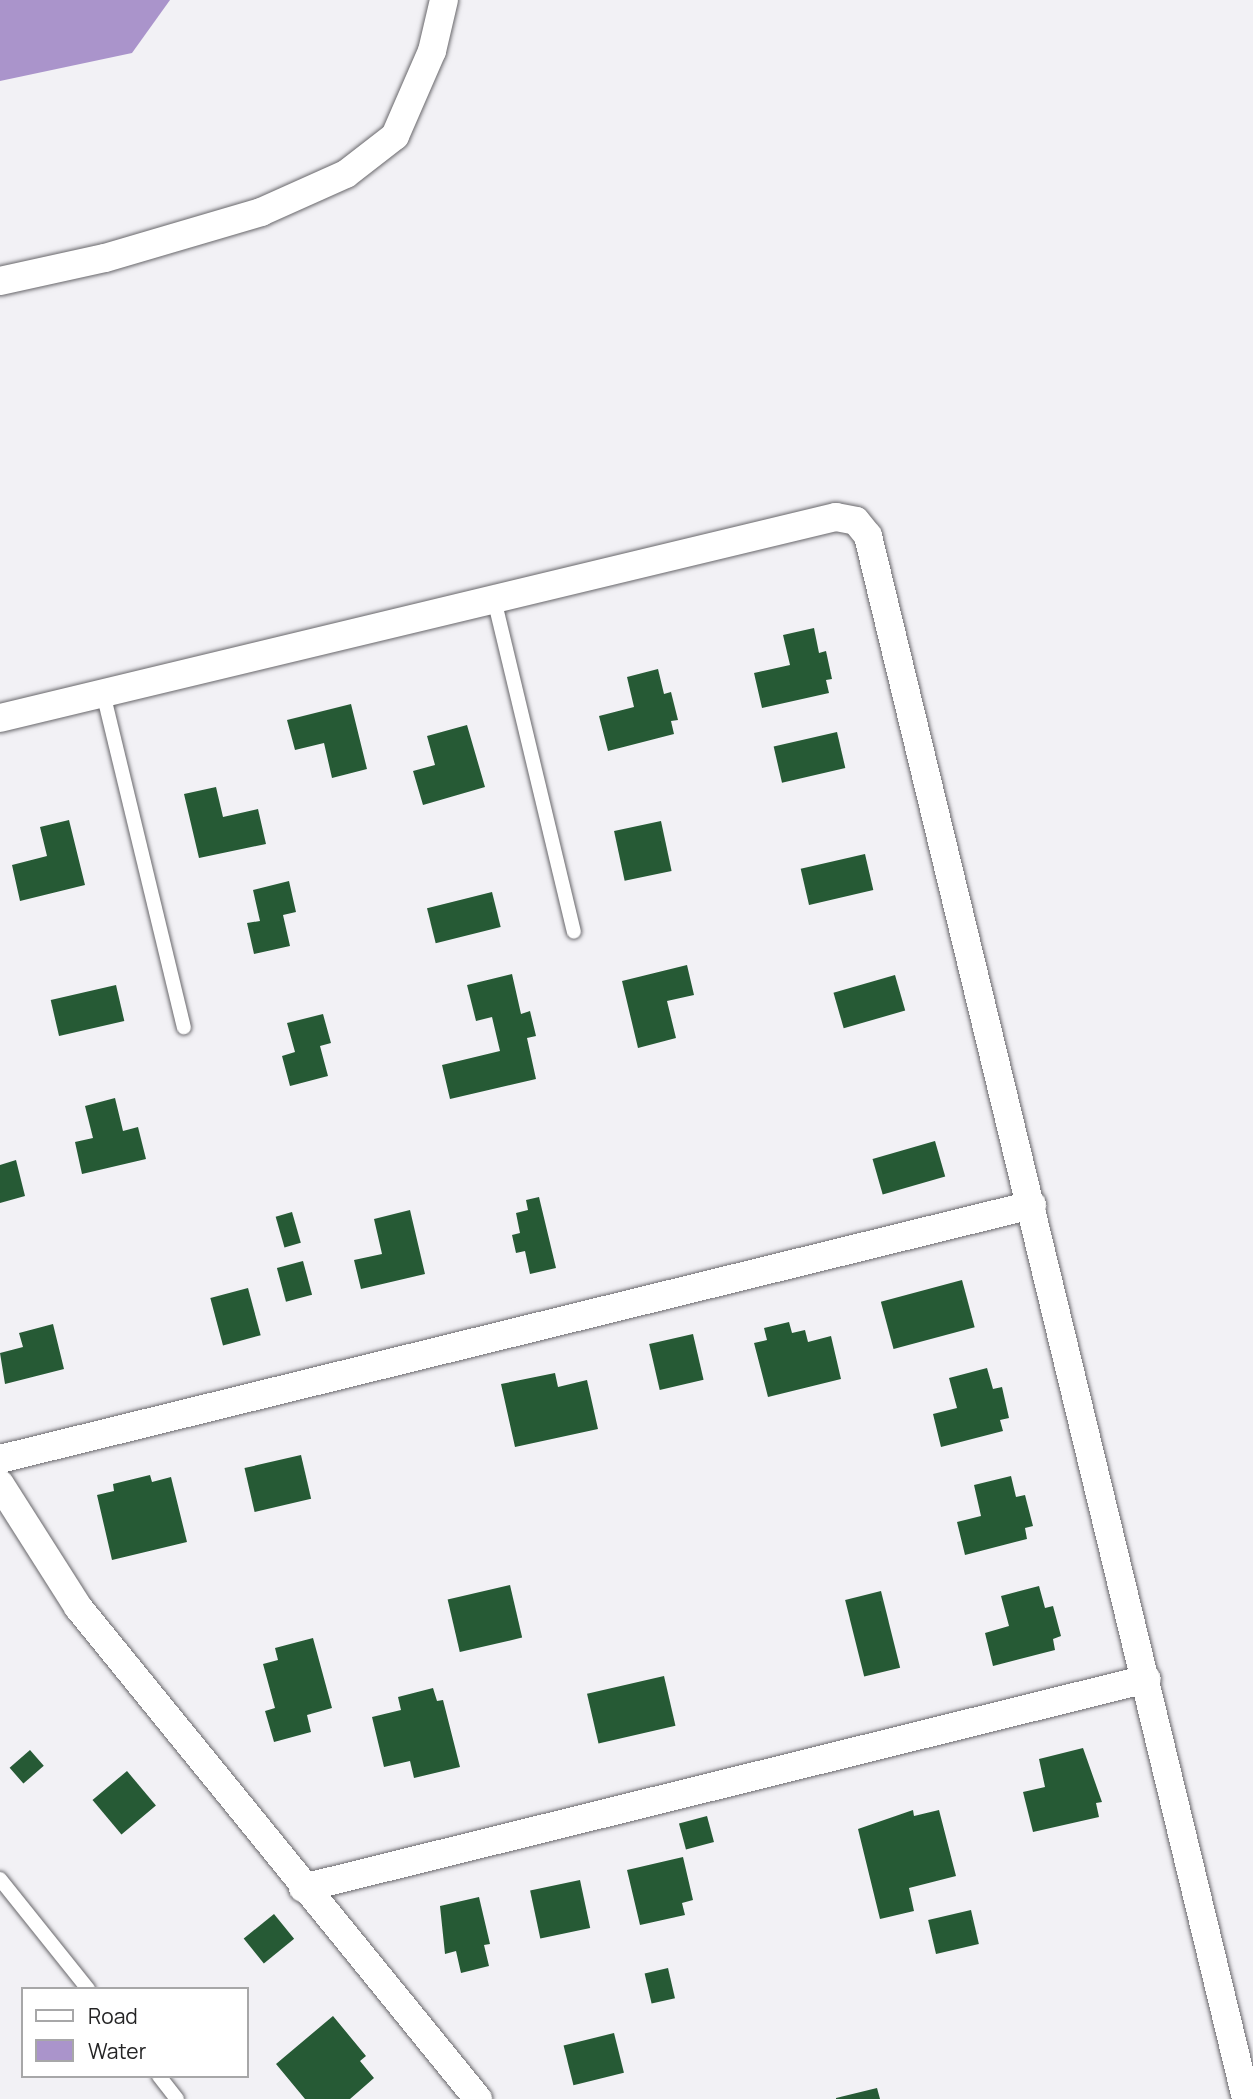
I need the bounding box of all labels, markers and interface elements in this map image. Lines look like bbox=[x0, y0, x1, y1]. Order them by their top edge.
legend bbox=[21, 1987, 248, 2078]
text: Road bbox=[88, 2002, 138, 2030]
text: Water bbox=[88, 2037, 146, 2065]

